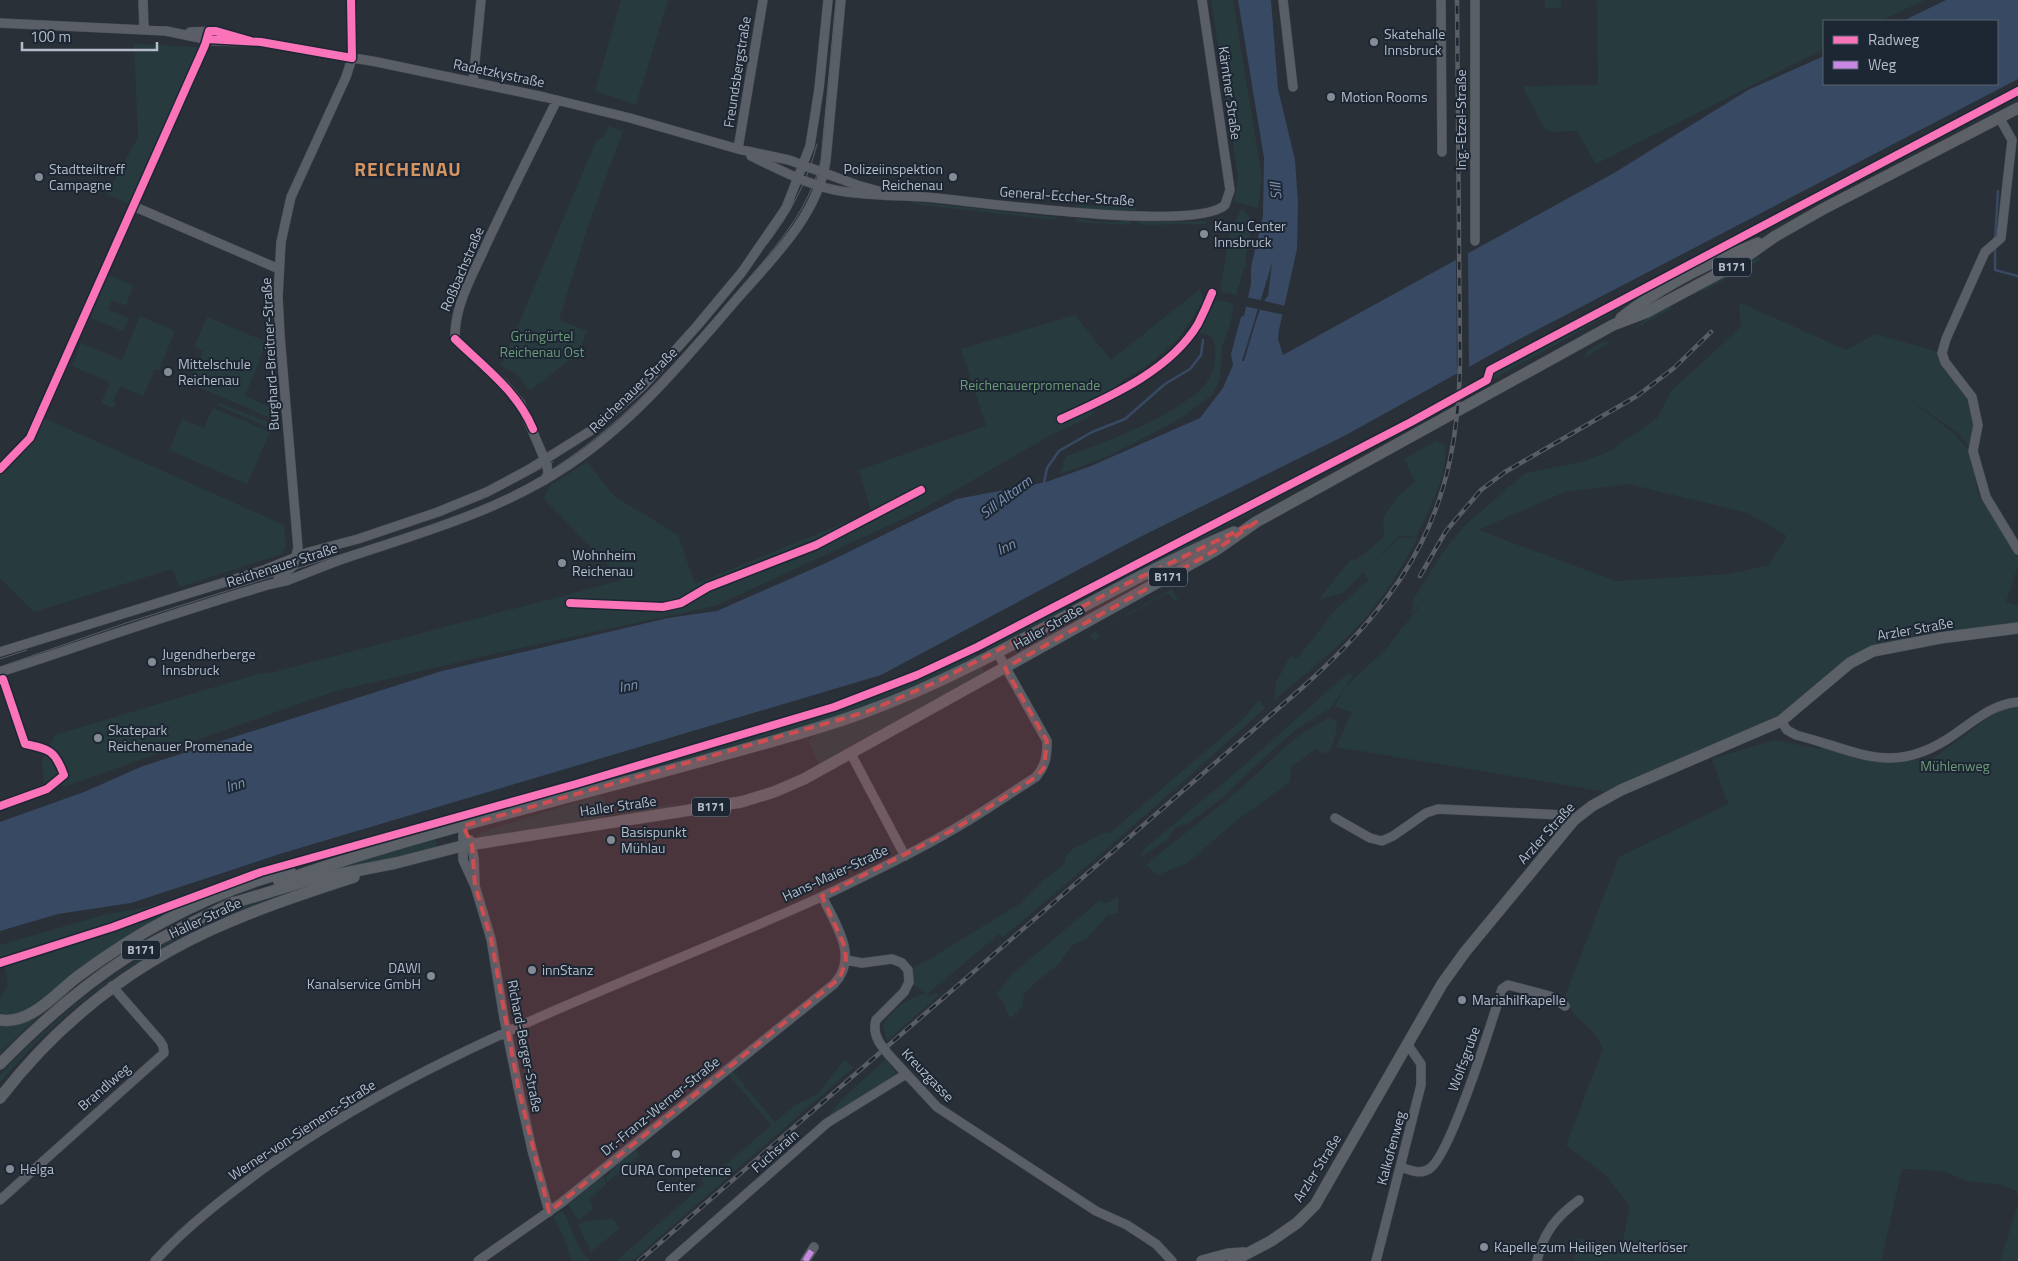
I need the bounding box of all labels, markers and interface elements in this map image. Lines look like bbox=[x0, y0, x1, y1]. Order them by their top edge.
street label: Freundsbergstraße bbox=[717, 15, 756, 129]
scale bar bbox=[22, 20, 158, 52]
legend bbox=[1823, 20, 1998, 85]
place label: Skatehalle Innsbruck bbox=[1384, 23, 1445, 60]
text: 100 m bbox=[30, 25, 71, 48]
text: Radweg bbox=[1868, 28, 1920, 51]
marker: Skatehalle Innsbruck bbox=[1368, 36, 1380, 48]
street label: Kärntner Straße bbox=[1214, 45, 1247, 141]
street label: Radetzkystraße bbox=[451, 53, 547, 92]
text: Weg bbox=[1868, 53, 1897, 76]
street label: Ing.-Etzel-Straße bbox=[1450, 69, 1471, 171]
place label: Motion Rooms bbox=[1341, 86, 1428, 107]
marker: Motion Rooms bbox=[1325, 91, 1337, 103]
district label: REICHENAU bbox=[354, 154, 462, 183]
place label: Stadtteiltreff Campagne bbox=[49, 158, 125, 195]
place label: Polizeiinspektion Reichenau bbox=[843, 158, 943, 195]
marker: Stadtteiltreff Campagne bbox=[33, 171, 45, 183]
marker: Polizeiinspektion Reichenau bbox=[947, 171, 959, 183]
street label: General-Eccher-Straße bbox=[999, 180, 1135, 211]
water label: Sill bbox=[1263, 180, 1288, 200]
place label: Kanu Center Innsbruck bbox=[1214, 215, 1286, 252]
street label: Roßbachstraße bbox=[434, 223, 489, 314]
marker: Kanu Center Innsbruck bbox=[1198, 228, 1210, 240]
road number: B171 bbox=[1713, 258, 1751, 276]
street label: Burghard-Breitner-Straße bbox=[255, 277, 284, 431]
park label: Grüngürtel Reichenau Ost bbox=[499, 325, 585, 362]
street label: Reichenauer Straße bbox=[584, 342, 682, 437]
place label: Mittelschule Reichenau bbox=[178, 353, 251, 390]
marker: Mittelschule Reichenau bbox=[162, 366, 174, 378]
park label: Reichenauerpromenade bbox=[960, 374, 1100, 395]
water label: Sill Altarm bbox=[975, 469, 1037, 524]
water label: Inn bbox=[993, 532, 1019, 561]
street label: Reichenauer Straße bbox=[224, 537, 340, 592]
place label: Wohnheim Reichenau bbox=[572, 544, 636, 581]
marker: Wohnheim Reichenau bbox=[556, 557, 568, 569]
road number: B171 bbox=[1149, 568, 1187, 586]
street label: Haller Straße bbox=[1009, 599, 1087, 654]
street label: Arzler Straße bbox=[1875, 611, 1955, 646]
place label: Jugendherberge Innsbruck bbox=[162, 643, 256, 680]
marker: Jugendherberge Innsbruck bbox=[146, 656, 158, 668]
water label: Inn bbox=[617, 672, 640, 698]
place label: Skatepark Reichenauer Promenade bbox=[108, 719, 252, 756]
marker: Skatepark Reichenauer Promenade bbox=[92, 732, 104, 744]
park label: Mühlenweg bbox=[1920, 755, 1990, 776]
water label: Inn bbox=[223, 771, 248, 798]
street label: Haller Straße bbox=[578, 790, 658, 821]
street label: Arzler Straße bbox=[1512, 797, 1579, 868]
road number: B171 bbox=[692, 798, 730, 816]
place label: Basispunkt Mühlau bbox=[621, 821, 687, 858]
marker: Basispunkt Mühlau bbox=[605, 834, 617, 846]
street label: Hans-Maier-Straße bbox=[778, 839, 891, 906]
street label: Haller Straße bbox=[165, 892, 244, 943]
road number: B171 bbox=[122, 940, 160, 960]
place label: DAWI Kanalservice GmbH bbox=[307, 957, 421, 994]
place label: innStanz bbox=[542, 959, 593, 980]
marker: innStanz bbox=[526, 964, 538, 976]
marker: DAWI Kanalservice GmbH bbox=[425, 970, 437, 982]
street label: Richard-Berger-Straße bbox=[502, 978, 549, 1114]
place label: Mariahilfkapelle bbox=[1472, 989, 1566, 1010]
marker: Mariahilfkapelle bbox=[1456, 994, 1468, 1006]
street label: Wolfsgrube bbox=[1442, 1023, 1485, 1094]
street label: Kreuzgasse bbox=[897, 1043, 959, 1106]
street label: Dr.-Franz-Werner-Straße bbox=[596, 1051, 724, 1160]
street label: Brandlweg bbox=[73, 1058, 135, 1115]
street label: Werner-von-Siemens-Straße bbox=[224, 1074, 379, 1185]
street label: Kalkofenweg bbox=[1371, 1108, 1410, 1187]
street label: Fuchsrain bbox=[746, 1124, 803, 1177]
street label: Arzler Straße bbox=[1287, 1129, 1346, 1206]
marker: CURA Competence Center bbox=[670, 1148, 682, 1160]
place label: Helga bbox=[20, 1158, 54, 1179]
place label: CURA Competence Center bbox=[621, 1159, 731, 1196]
marker: Helga bbox=[4, 1163, 16, 1175]
place label: Kapelle zum Heiligen Welterlöser bbox=[1494, 1236, 1688, 1257]
marker: Kapelle zum Heiligen Welterlöser bbox=[1478, 1241, 1490, 1253]

